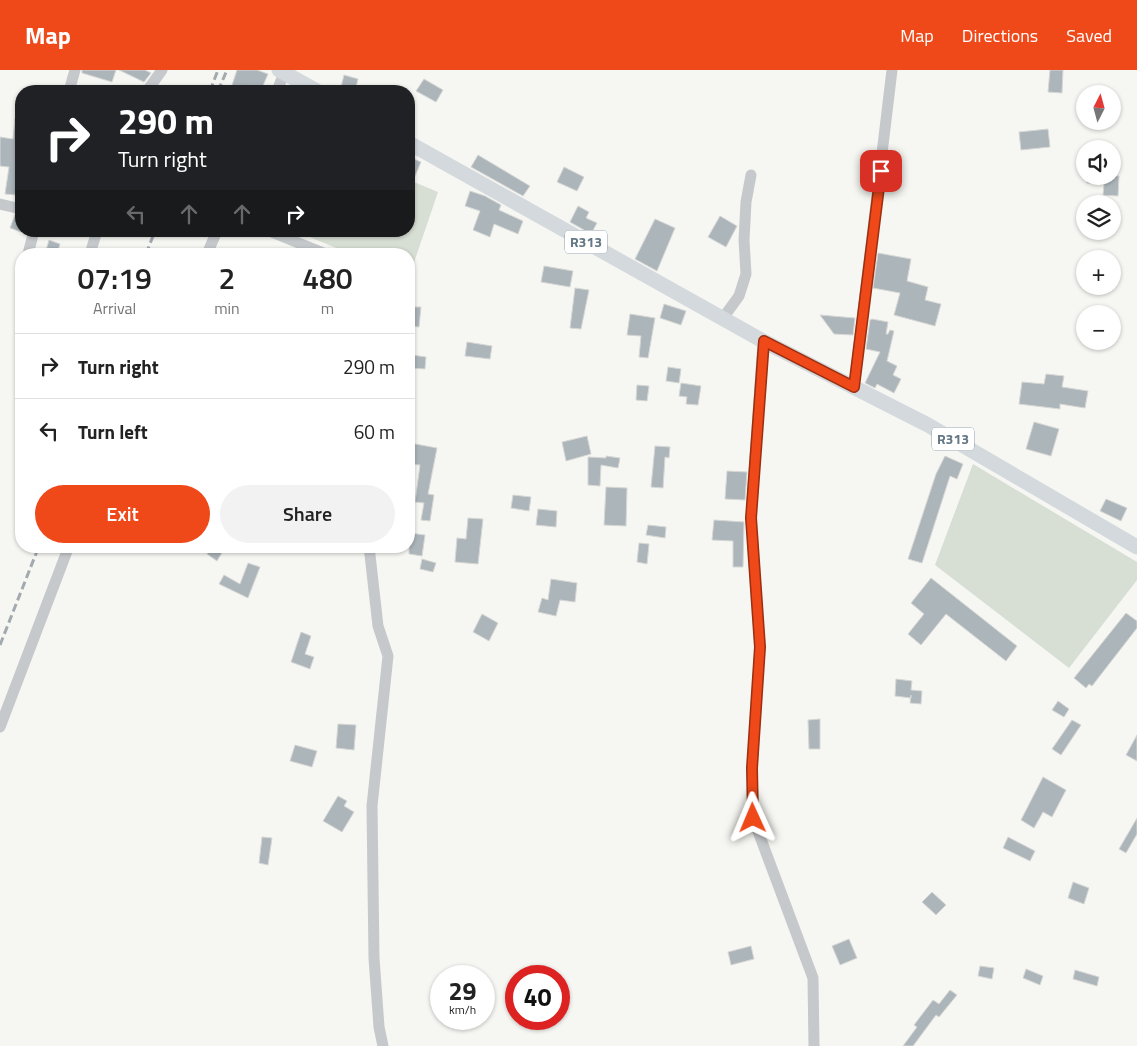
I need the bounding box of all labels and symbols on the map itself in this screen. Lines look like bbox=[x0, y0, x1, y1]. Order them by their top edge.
north arrow bbox=[1076, 85, 1121, 130]
pin bbox=[860, 150, 902, 192]
road number: R313 bbox=[565, 230, 607, 253]
road number: R313 bbox=[932, 428, 974, 450]
position arrow bbox=[726, 791, 778, 843]
speed limit sign: 40 bbox=[505, 965, 570, 1030]

